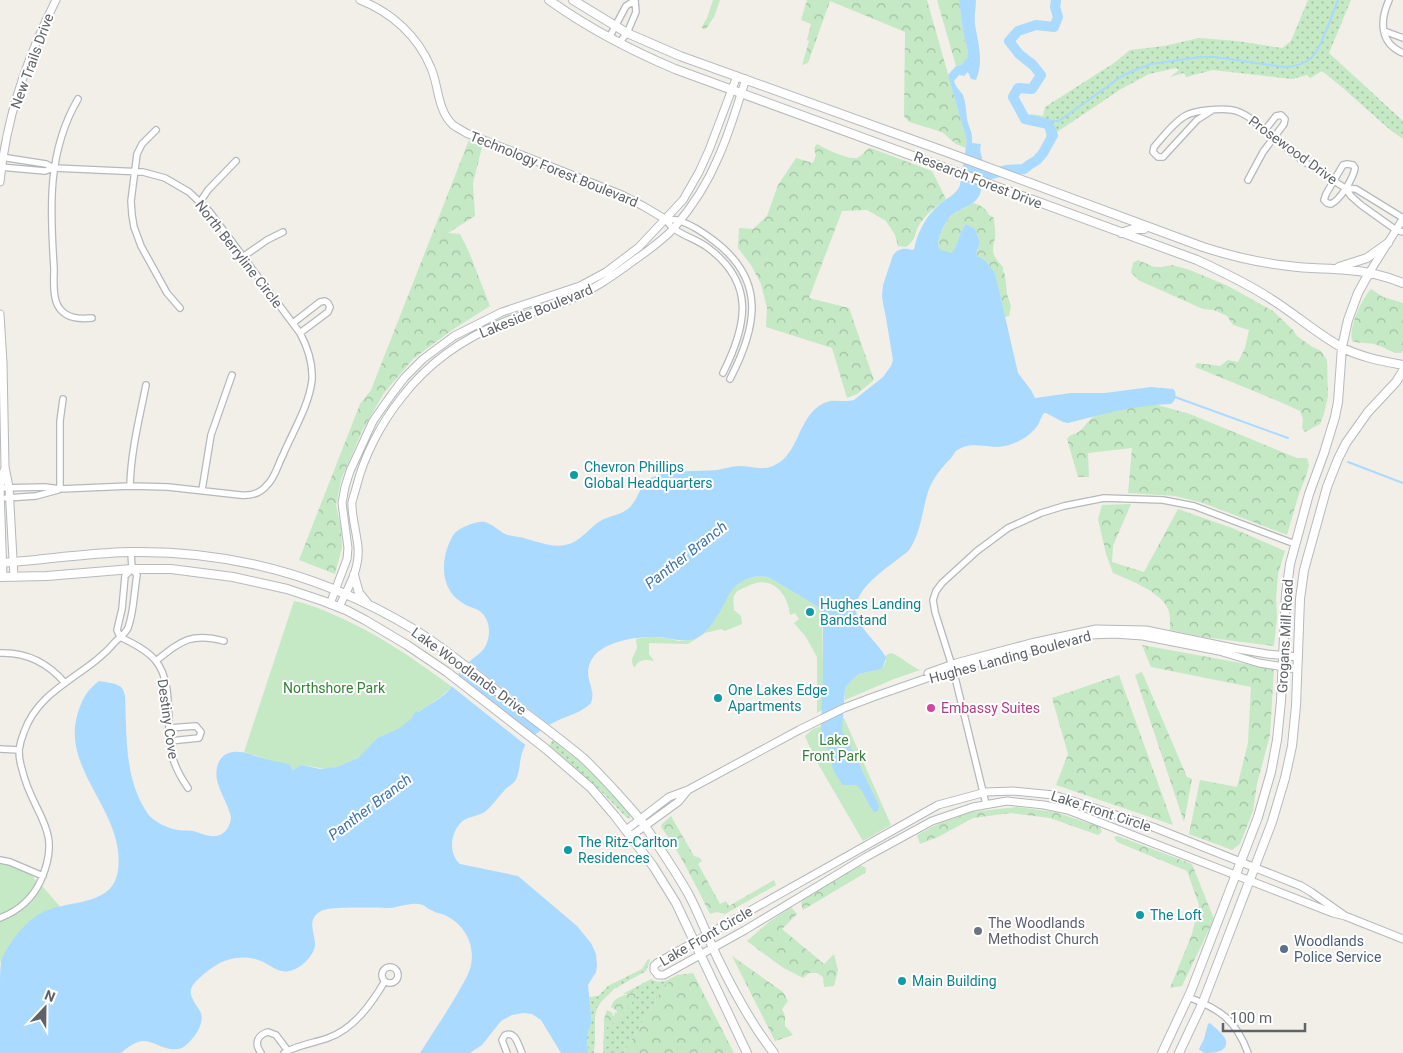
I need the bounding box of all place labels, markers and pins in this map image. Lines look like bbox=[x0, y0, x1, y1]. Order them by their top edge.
place label: Chevron Phillips Global Headquarters bbox=[584, 459, 713, 491]
marker: Chevron Phillips Global Headquarters bbox=[568, 469, 580, 481]
place label: Hughes Landing Bandstand bbox=[820, 596, 921, 628]
marker: Hughes Landing Bandstand bbox=[804, 606, 816, 618]
place label: One Lakes Edge Apartments bbox=[728, 682, 828, 714]
marker: One Lakes Edge Apartments bbox=[712, 692, 724, 704]
place label: Embassy Suites bbox=[941, 700, 1040, 716]
marker: Embassy Suites bbox=[925, 702, 937, 714]
place label: The Ritz-Carlton Residences bbox=[578, 834, 677, 866]
marker: The Ritz-Carlton Residences bbox=[562, 844, 574, 856]
place label: The Loft bbox=[1150, 907, 1202, 923]
marker: The Loft bbox=[1134, 909, 1146, 921]
place label: The Woodlands Methodist Church bbox=[988, 915, 1099, 947]
marker: The Woodlands Methodist Church bbox=[972, 925, 984, 937]
place label: Woodlands Police Service bbox=[1294, 933, 1381, 965]
marker: Woodlands Police Service bbox=[1278, 943, 1290, 955]
place label: Main Building bbox=[912, 973, 997, 989]
marker: Main Building bbox=[896, 975, 908, 987]

